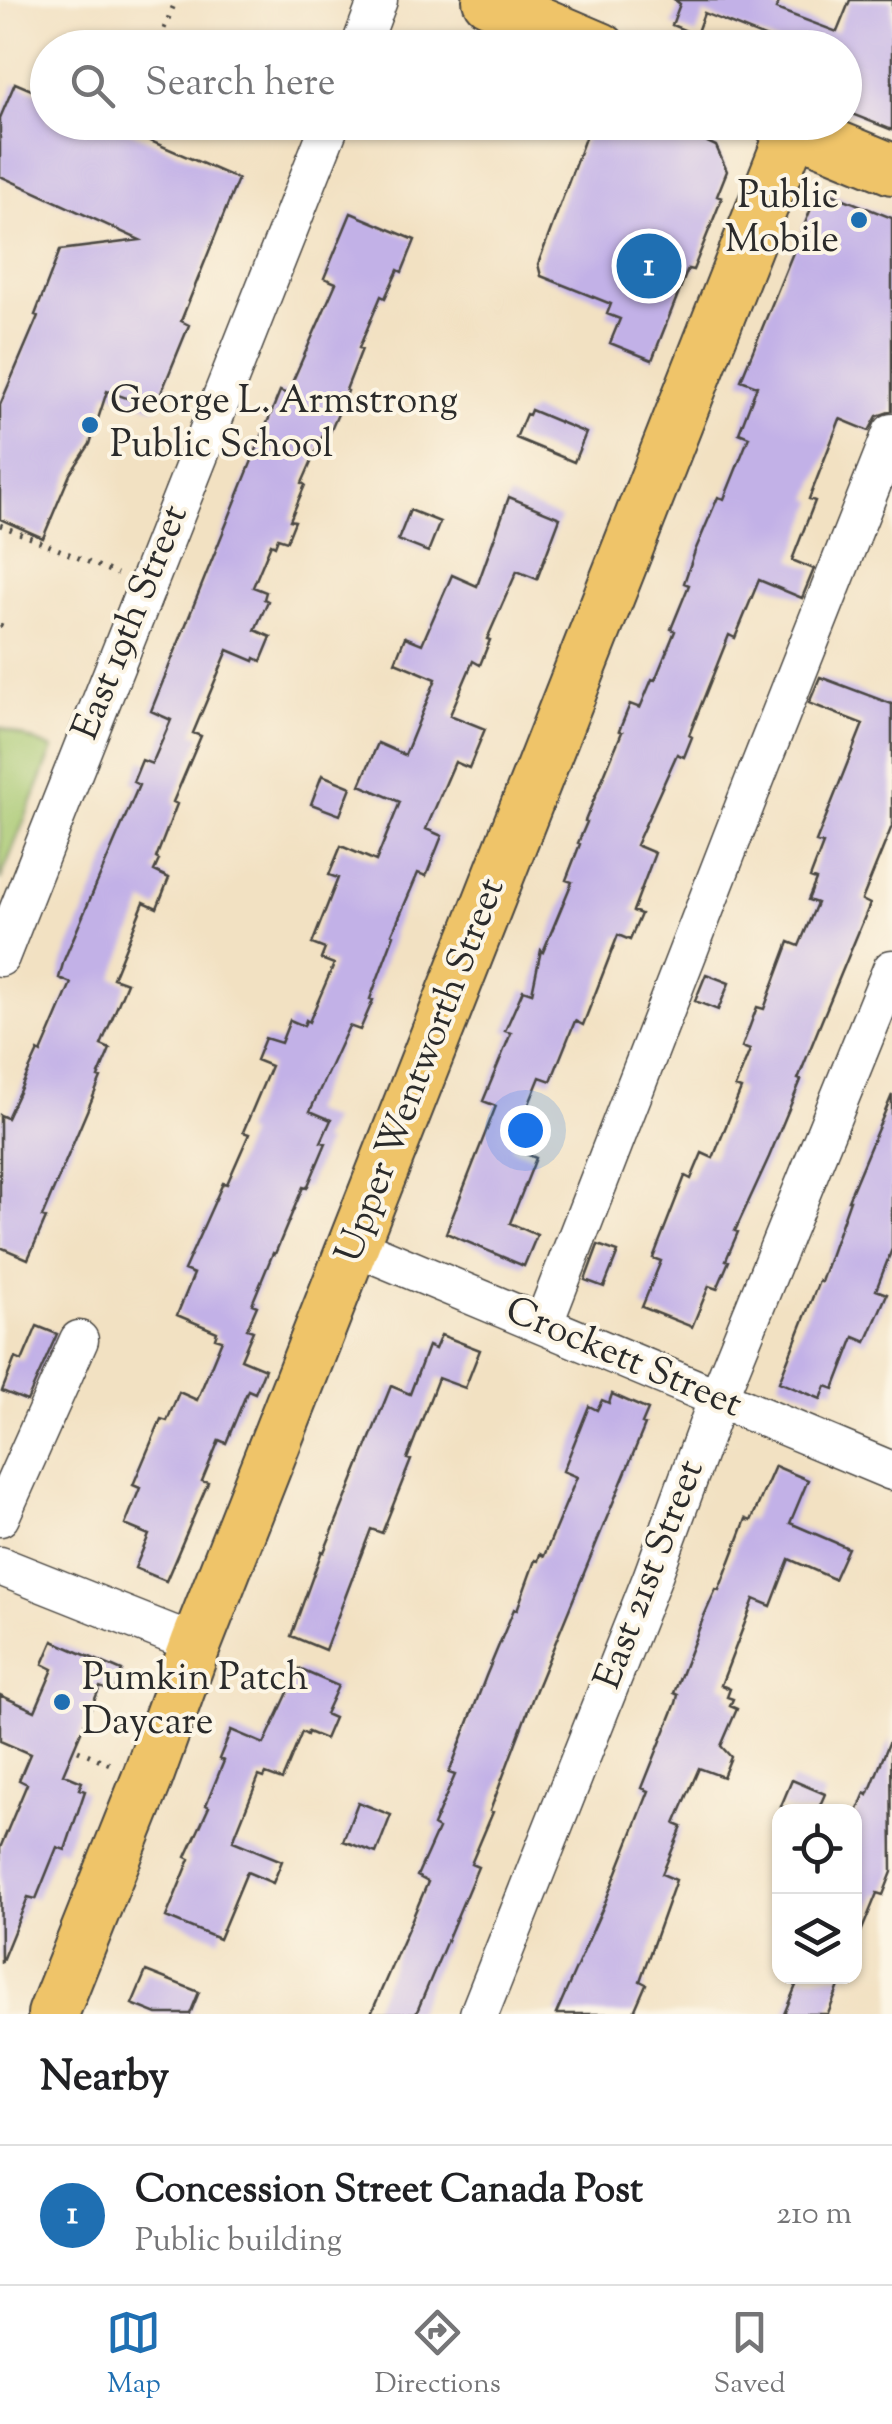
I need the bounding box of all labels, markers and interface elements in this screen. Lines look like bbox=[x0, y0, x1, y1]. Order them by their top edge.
search box bbox=[30, 30, 862, 140]
icon: search bbox=[65, 58, 120, 113]
text: Search here bbox=[145, 58, 336, 112]
place label: Public Mobile bbox=[725, 171, 839, 269]
marker: Public Mobile bbox=[848, 209, 870, 231]
pin: 1 bbox=[616, 228, 682, 304]
place label: George L. Armstrong Public School bbox=[110, 376, 458, 474]
marker: George L. Armstrong Public School bbox=[79, 414, 101, 436]
street label: East 19th Street bbox=[60, 498, 204, 748]
street label: Upper Wentworth Street bbox=[324, 871, 520, 1271]
your location bbox=[500, 1105, 551, 1156]
street label: Crockett Street bbox=[497, 1285, 749, 1433]
street label: East 21st Street bbox=[583, 1453, 719, 1697]
place label: Pumkin Patch Daycare bbox=[82, 1653, 309, 1751]
marker: Pumkin Patch Daycare bbox=[51, 1691, 73, 1713]
map controls bbox=[772, 1804, 862, 1984]
button: locate bbox=[772, 1804, 862, 1894]
button: layers bbox=[772, 1894, 862, 1984]
text: Nearby bbox=[40, 2049, 169, 2109]
text: Concession Street Canada Post bbox=[135, 2165, 643, 2219]
text: 1 bbox=[67, 2192, 78, 2238]
text: 210 m bbox=[776, 2192, 852, 2238]
text: Public building bbox=[135, 2219, 342, 2265]
tab: Map bbox=[106, 2305, 161, 2405]
tab: Directions bbox=[374, 2305, 501, 2405]
tab: Saved bbox=[714, 2305, 786, 2405]

